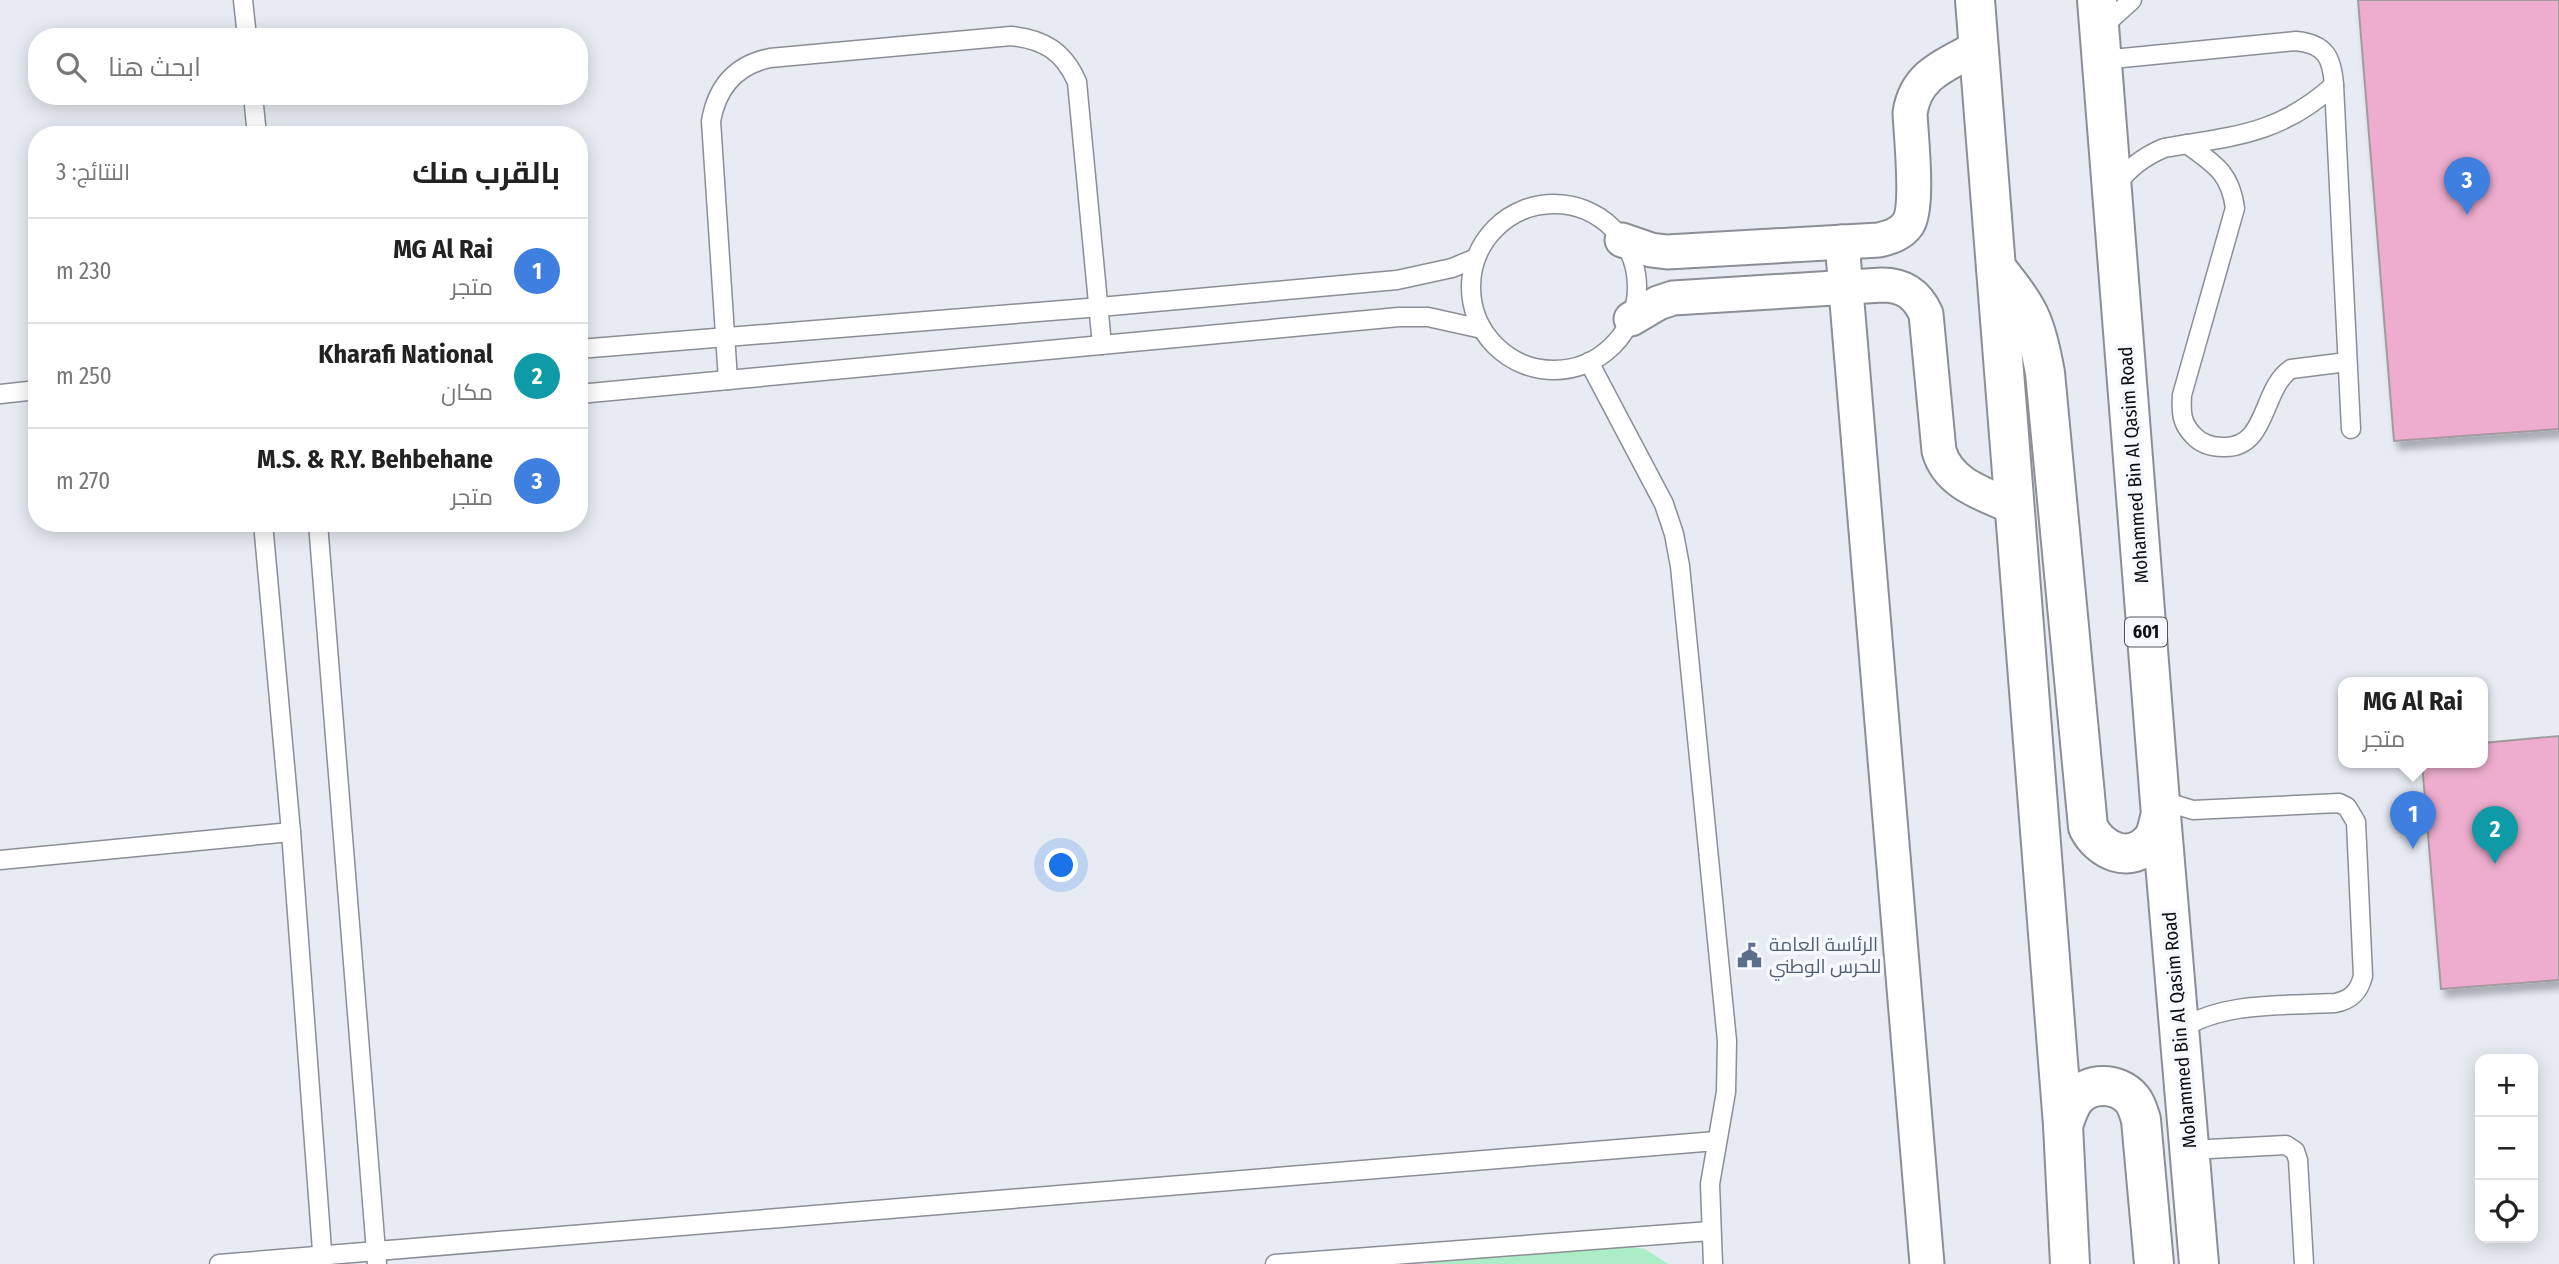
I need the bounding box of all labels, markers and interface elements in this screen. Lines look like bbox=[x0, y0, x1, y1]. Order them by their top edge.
search box bbox=[28, 28, 588, 105]
icon: search bbox=[52, 48, 90, 86]
text: ابحث هنا bbox=[108, 52, 201, 83]
text: بالقرب منك bbox=[412, 155, 560, 191]
pin: 3 bbox=[2444, 157, 2490, 215]
text: النتائج: 3 bbox=[56, 158, 130, 186]
text: MG Al Rai bbox=[393, 234, 493, 265]
text: 230 m bbox=[56, 257, 112, 285]
text: 1 bbox=[532, 257, 542, 285]
text: متجر bbox=[451, 273, 493, 301]
text: Kharafi National bbox=[318, 339, 493, 370]
street label: Mohammed Bin Al Qasim Road bbox=[2114, 346, 2153, 584]
text: 250 m bbox=[56, 362, 112, 390]
text: 2 bbox=[532, 362, 542, 390]
text: مكان bbox=[441, 378, 493, 406]
text: M.S. & R.Y. Behbehane bbox=[257, 444, 493, 475]
text: 270 m bbox=[56, 467, 110, 495]
text: 3 bbox=[532, 467, 542, 495]
text: متجر bbox=[451, 483, 493, 511]
road number: 601 bbox=[2125, 618, 2167, 646]
popup bbox=[2338, 677, 2488, 768]
text: MG Al Rai bbox=[2363, 686, 2463, 717]
text: متجر bbox=[2363, 725, 2405, 753]
pin: 1 bbox=[2390, 791, 2436, 849]
pin: 2 bbox=[2472, 806, 2518, 864]
your location bbox=[1044, 848, 1078, 882]
street label: Mohammed Bin Al Qasim Road bbox=[2158, 911, 2201, 1149]
place label: الرئاسة العامة للحرس الوطني bbox=[1769, 933, 1881, 981]
public building icon: الرئاسة العامة للحرس الوطني bbox=[1735, 941, 1763, 969]
map controls bbox=[2475, 1054, 2538, 1243]
button: + bbox=[2475, 1054, 2538, 1117]
button: − bbox=[2475, 1117, 2538, 1180]
button: locate bbox=[2475, 1180, 2538, 1243]

